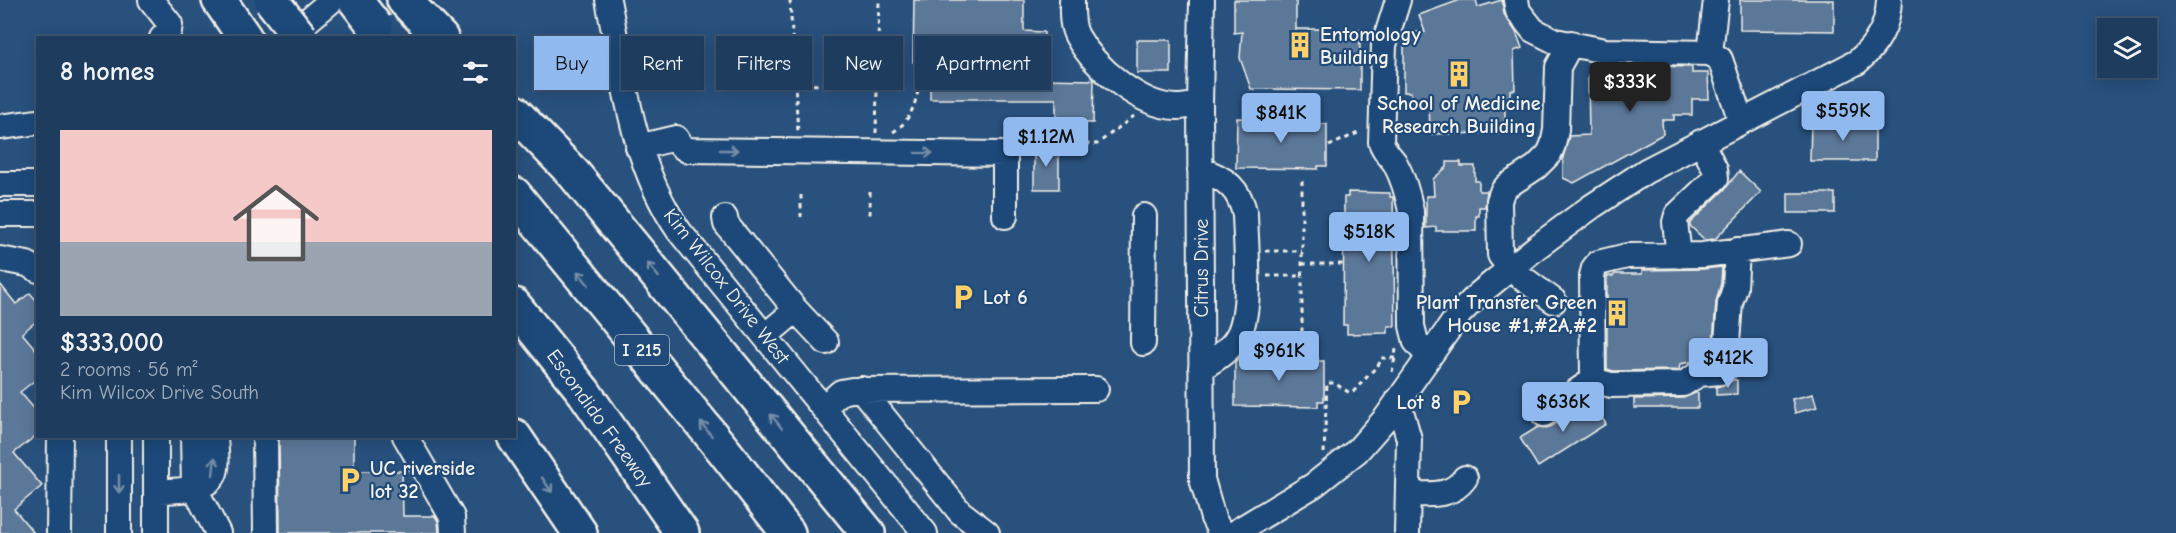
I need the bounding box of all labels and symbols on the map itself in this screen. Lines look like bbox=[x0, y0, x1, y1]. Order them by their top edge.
place label: Entomology Building bbox=[1320, 23, 1421, 69]
building icon: Entomology Building bbox=[1285, 30, 1315, 60]
building icon: School of Medicine Research Building bbox=[1444, 59, 1474, 89]
pin: $333K bbox=[1588, 62, 1672, 113]
pin: $559K bbox=[1801, 91, 1885, 142]
place label: School of Medicine Research Building bbox=[1377, 92, 1541, 138]
pin: $841K bbox=[1239, 93, 1323, 144]
pin: $1.12M bbox=[997, 117, 1095, 168]
one-way arrow bbox=[718, 144, 738, 156]
one-way arrow bbox=[913, 147, 933, 158]
street label: Kim Wilcox Drive West bbox=[659, 204, 795, 370]
pin: $518K bbox=[1327, 212, 1411, 263]
street label: Citrus Drive bbox=[1190, 219, 1213, 317]
one-way arrow bbox=[646, 262, 659, 278]
one-way arrow bbox=[576, 270, 589, 286]
parking icon: Lot 6 bbox=[948, 282, 978, 312]
place label: Lot 6 bbox=[983, 286, 1028, 309]
place label: Plant Transfer Green House #1,#2A,#2 bbox=[1416, 291, 1597, 337]
building icon: Plant Transfer Green House #1,#2A,#2 bbox=[1602, 298, 1632, 328]
pin: $961K bbox=[1237, 331, 1321, 382]
road number: I 215 bbox=[615, 335, 669, 365]
pin: $412K bbox=[1686, 338, 1770, 389]
street label: Escondido Freeway bbox=[542, 345, 657, 492]
pin: $636K bbox=[1521, 382, 1605, 433]
parking icon: Lot 8 bbox=[1446, 387, 1476, 417]
place label: Lot 8 bbox=[1397, 391, 1441, 414]
one-way arrow bbox=[769, 414, 783, 429]
one-way arrow bbox=[699, 422, 713, 437]
one-way arrow bbox=[209, 457, 220, 476]
place label: UC riverside lot 32 bbox=[370, 457, 475, 503]
parking icon: UC riverside lot 32 bbox=[335, 465, 365, 495]
one-way arrow bbox=[113, 473, 125, 493]
one-way arrow bbox=[541, 476, 553, 492]

